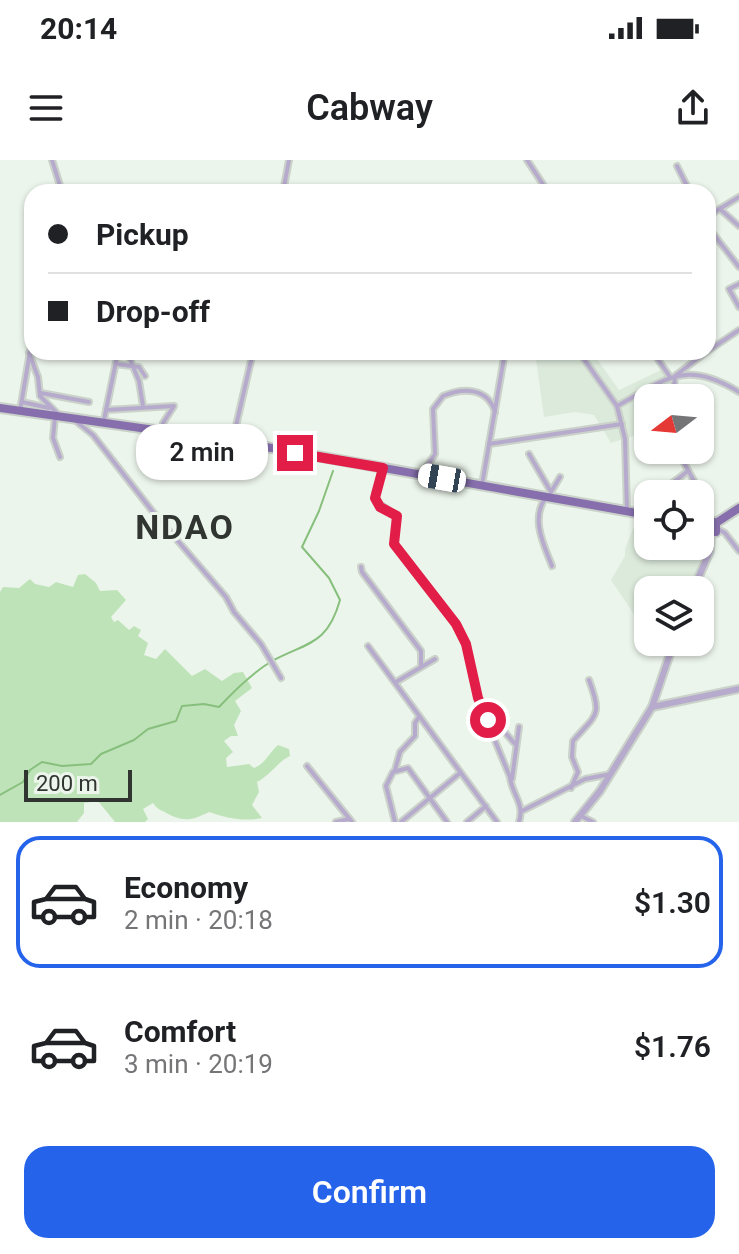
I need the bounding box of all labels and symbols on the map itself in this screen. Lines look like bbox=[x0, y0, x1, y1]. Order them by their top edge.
north arrow bbox=[634, 384, 714, 464]
callout: 2 min bbox=[135, 425, 267, 481]
route end bbox=[277, 435, 313, 471]
car bbox=[416, 462, 468, 494]
district label: NDAO bbox=[135, 507, 235, 547]
route start bbox=[470, 702, 506, 738]
scale bar bbox=[24, 766, 132, 802]

